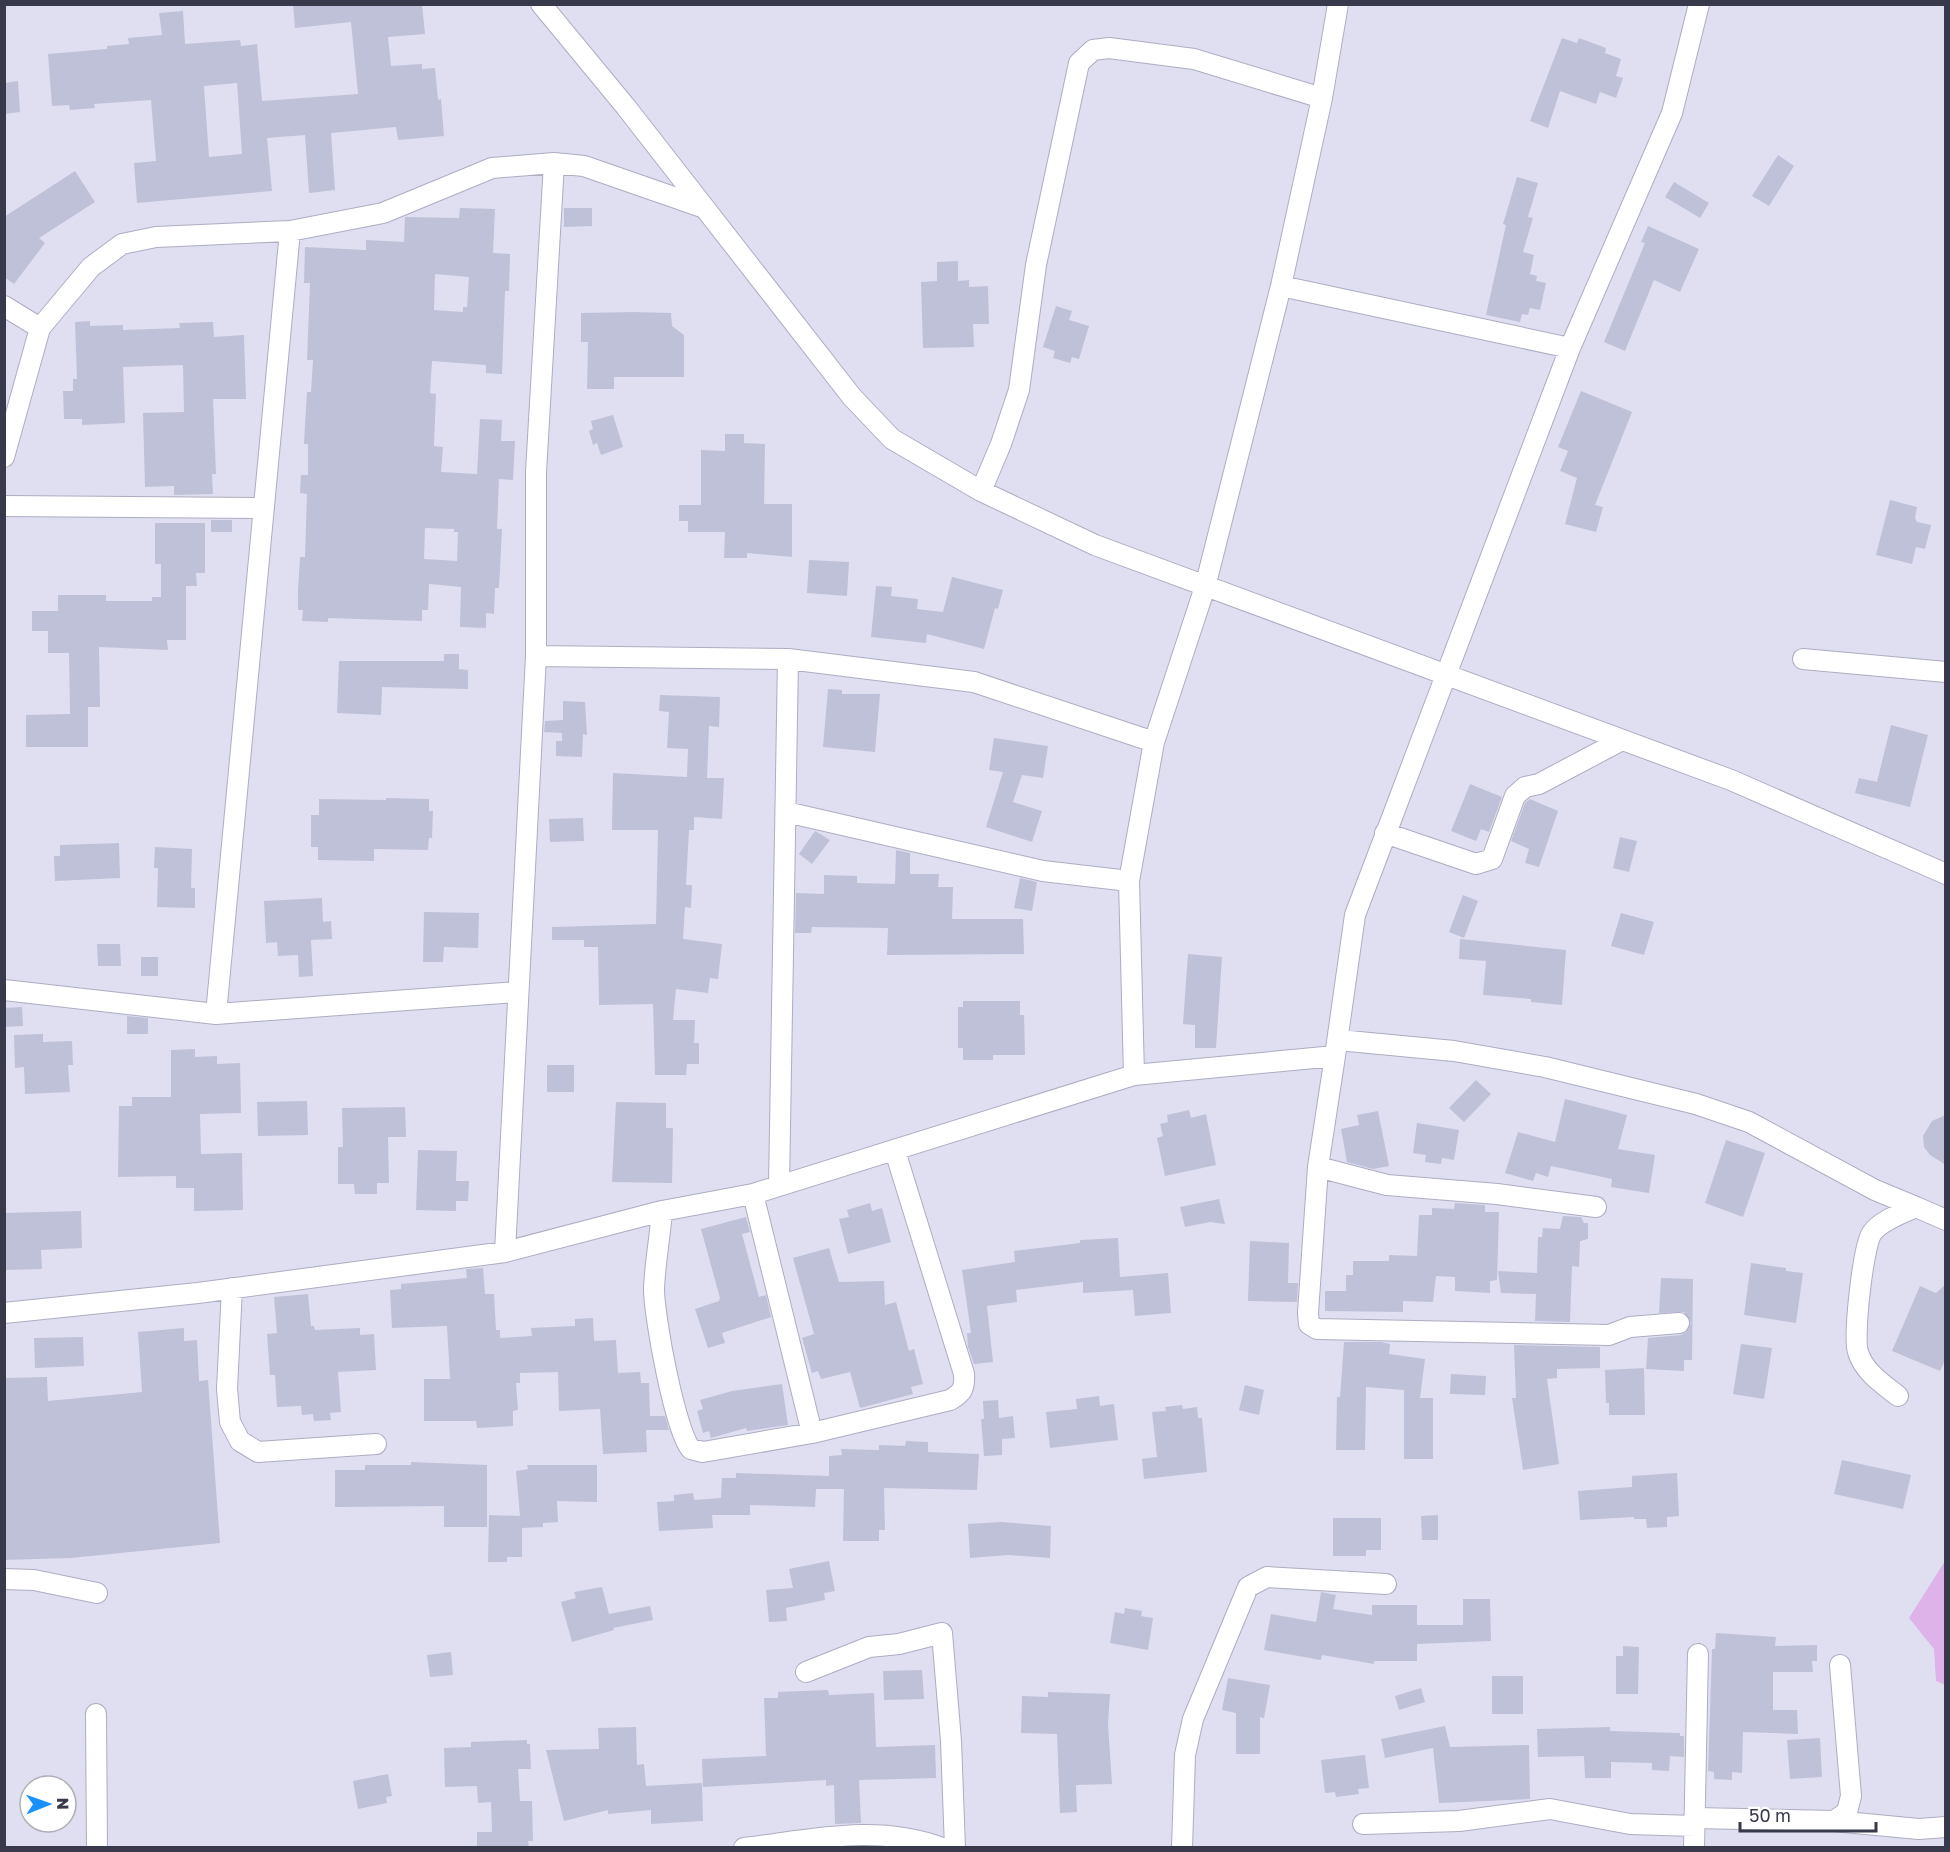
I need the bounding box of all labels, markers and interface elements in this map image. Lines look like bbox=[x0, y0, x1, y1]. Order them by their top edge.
north arrow bbox=[18, 1774, 78, 1834]
scale bar bbox=[1740, 1795, 1876, 1833]
text: N bbox=[53, 1797, 73, 1810]
text: 50 m bbox=[1749, 1804, 1791, 1826]

